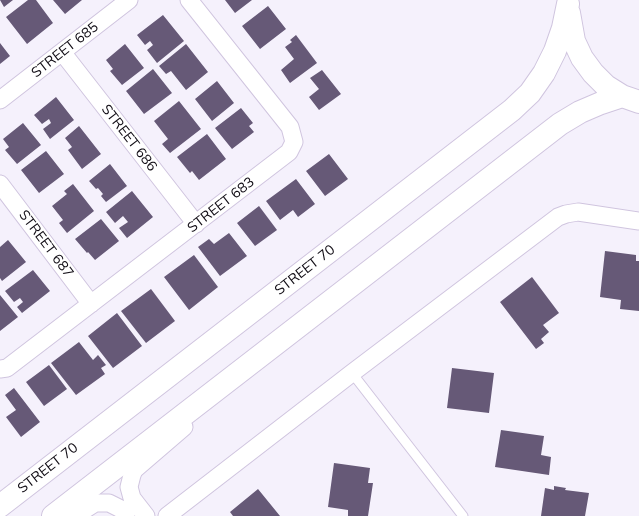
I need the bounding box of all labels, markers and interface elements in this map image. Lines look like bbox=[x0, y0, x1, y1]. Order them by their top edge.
street label: STREET 685 bbox=[28, 19, 102, 81]
street label: STREET 686 bbox=[98, 101, 160, 175]
street label: STREET 683 bbox=[184, 174, 258, 236]
street label: STREET 687 bbox=[15, 207, 77, 281]
street label: STREET 70 bbox=[272, 241, 338, 299]
street label: STREET 70 bbox=[15, 439, 81, 497]

